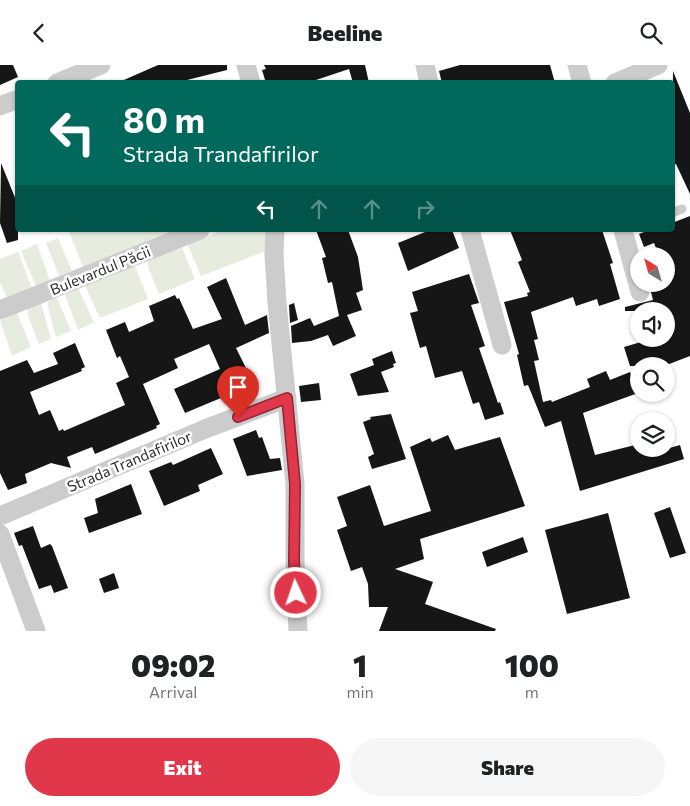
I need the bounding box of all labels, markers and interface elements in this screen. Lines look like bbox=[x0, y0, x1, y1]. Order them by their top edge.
icon: back bbox=[25, 19, 53, 47]
text: Beeline bbox=[308, 19, 382, 46]
icon: search bbox=[637, 19, 665, 47]
text: 80 m bbox=[123, 97, 205, 140]
icon: left bbox=[40, 100, 105, 165]
text: Strada Trandafirilor bbox=[123, 140, 319, 167]
icon: left bbox=[252, 195, 280, 223]
icon: ahead bbox=[305, 195, 333, 223]
icon: ahead bbox=[358, 195, 386, 223]
icon: right bbox=[411, 195, 439, 223]
street label: Bulevardul Păcii bbox=[47, 242, 153, 298]
north arrow bbox=[630, 247, 675, 293]
map controls bbox=[630, 247, 675, 457]
button: sound bbox=[630, 302, 675, 347]
button: search bbox=[630, 357, 675, 402]
pin bbox=[217, 366, 259, 417]
icon: arrive bbox=[224, 373, 252, 401]
button: layers bbox=[630, 412, 675, 457]
street label: Strada Trandafirilor bbox=[64, 427, 194, 495]
position arrow bbox=[269, 566, 321, 618]
text: 09:02 bbox=[131, 646, 215, 683]
text: 1 bbox=[353, 646, 367, 683]
text: 100 bbox=[505, 646, 559, 683]
text: Arrival bbox=[149, 682, 197, 701]
text: min bbox=[346, 682, 374, 701]
text: m bbox=[525, 682, 539, 701]
button: Exit bbox=[25, 738, 340, 796]
button: Share bbox=[350, 738, 665, 796]

